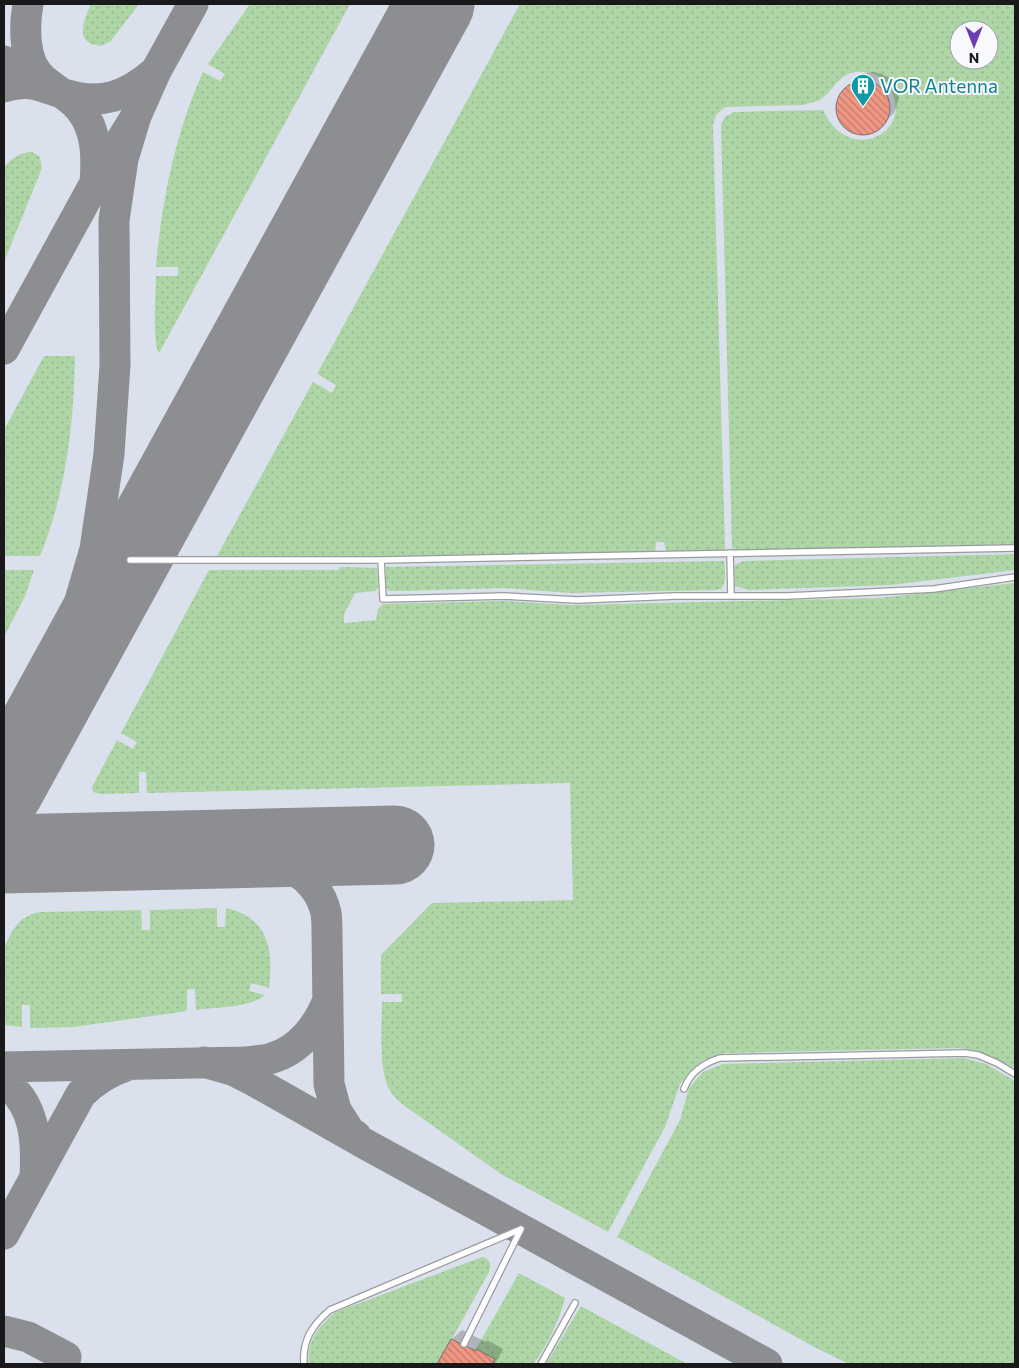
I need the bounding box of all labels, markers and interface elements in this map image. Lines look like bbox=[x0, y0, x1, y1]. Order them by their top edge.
north arrow bbox=[949, 20, 999, 70]
text: N bbox=[969, 50, 979, 67]
building icon: VOR Antenna bbox=[850, 73, 876, 107]
place label: VOR Antenna bbox=[880, 74, 998, 97]

